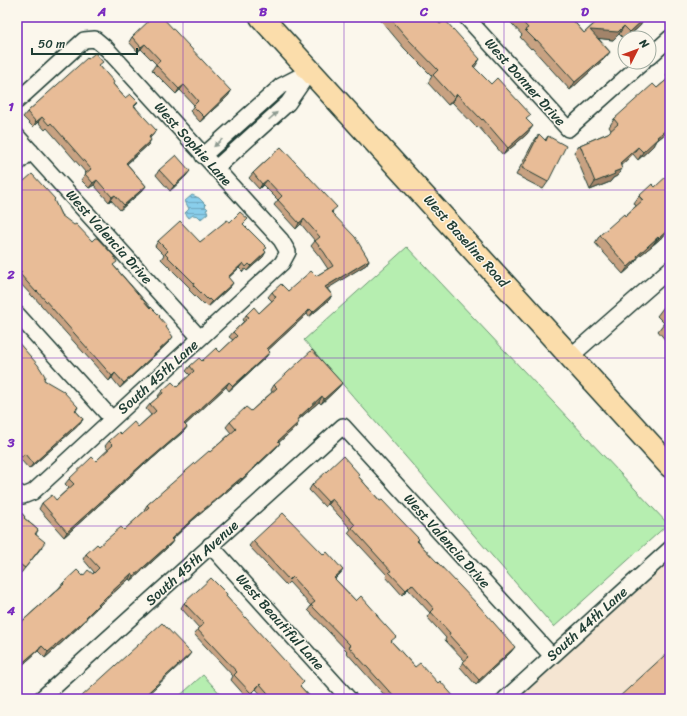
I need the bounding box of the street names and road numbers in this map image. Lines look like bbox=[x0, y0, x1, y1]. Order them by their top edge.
street label: West Donner Drive bbox=[478, 32, 572, 132]
street label: West Sophie Lane bbox=[148, 96, 238, 192]
street label: West Valencia Drive bbox=[59, 184, 159, 290]
street label: West Baseline Road bbox=[417, 189, 516, 295]
street label: South 45th Lane bbox=[111, 333, 205, 421]
street label: West Valencia Drive bbox=[397, 488, 497, 594]
street label: South 45th Avenue bbox=[139, 514, 245, 612]
street label: West Beautiful Lane bbox=[229, 568, 331, 676]
street label: South 44th Lane bbox=[540, 580, 634, 668]

